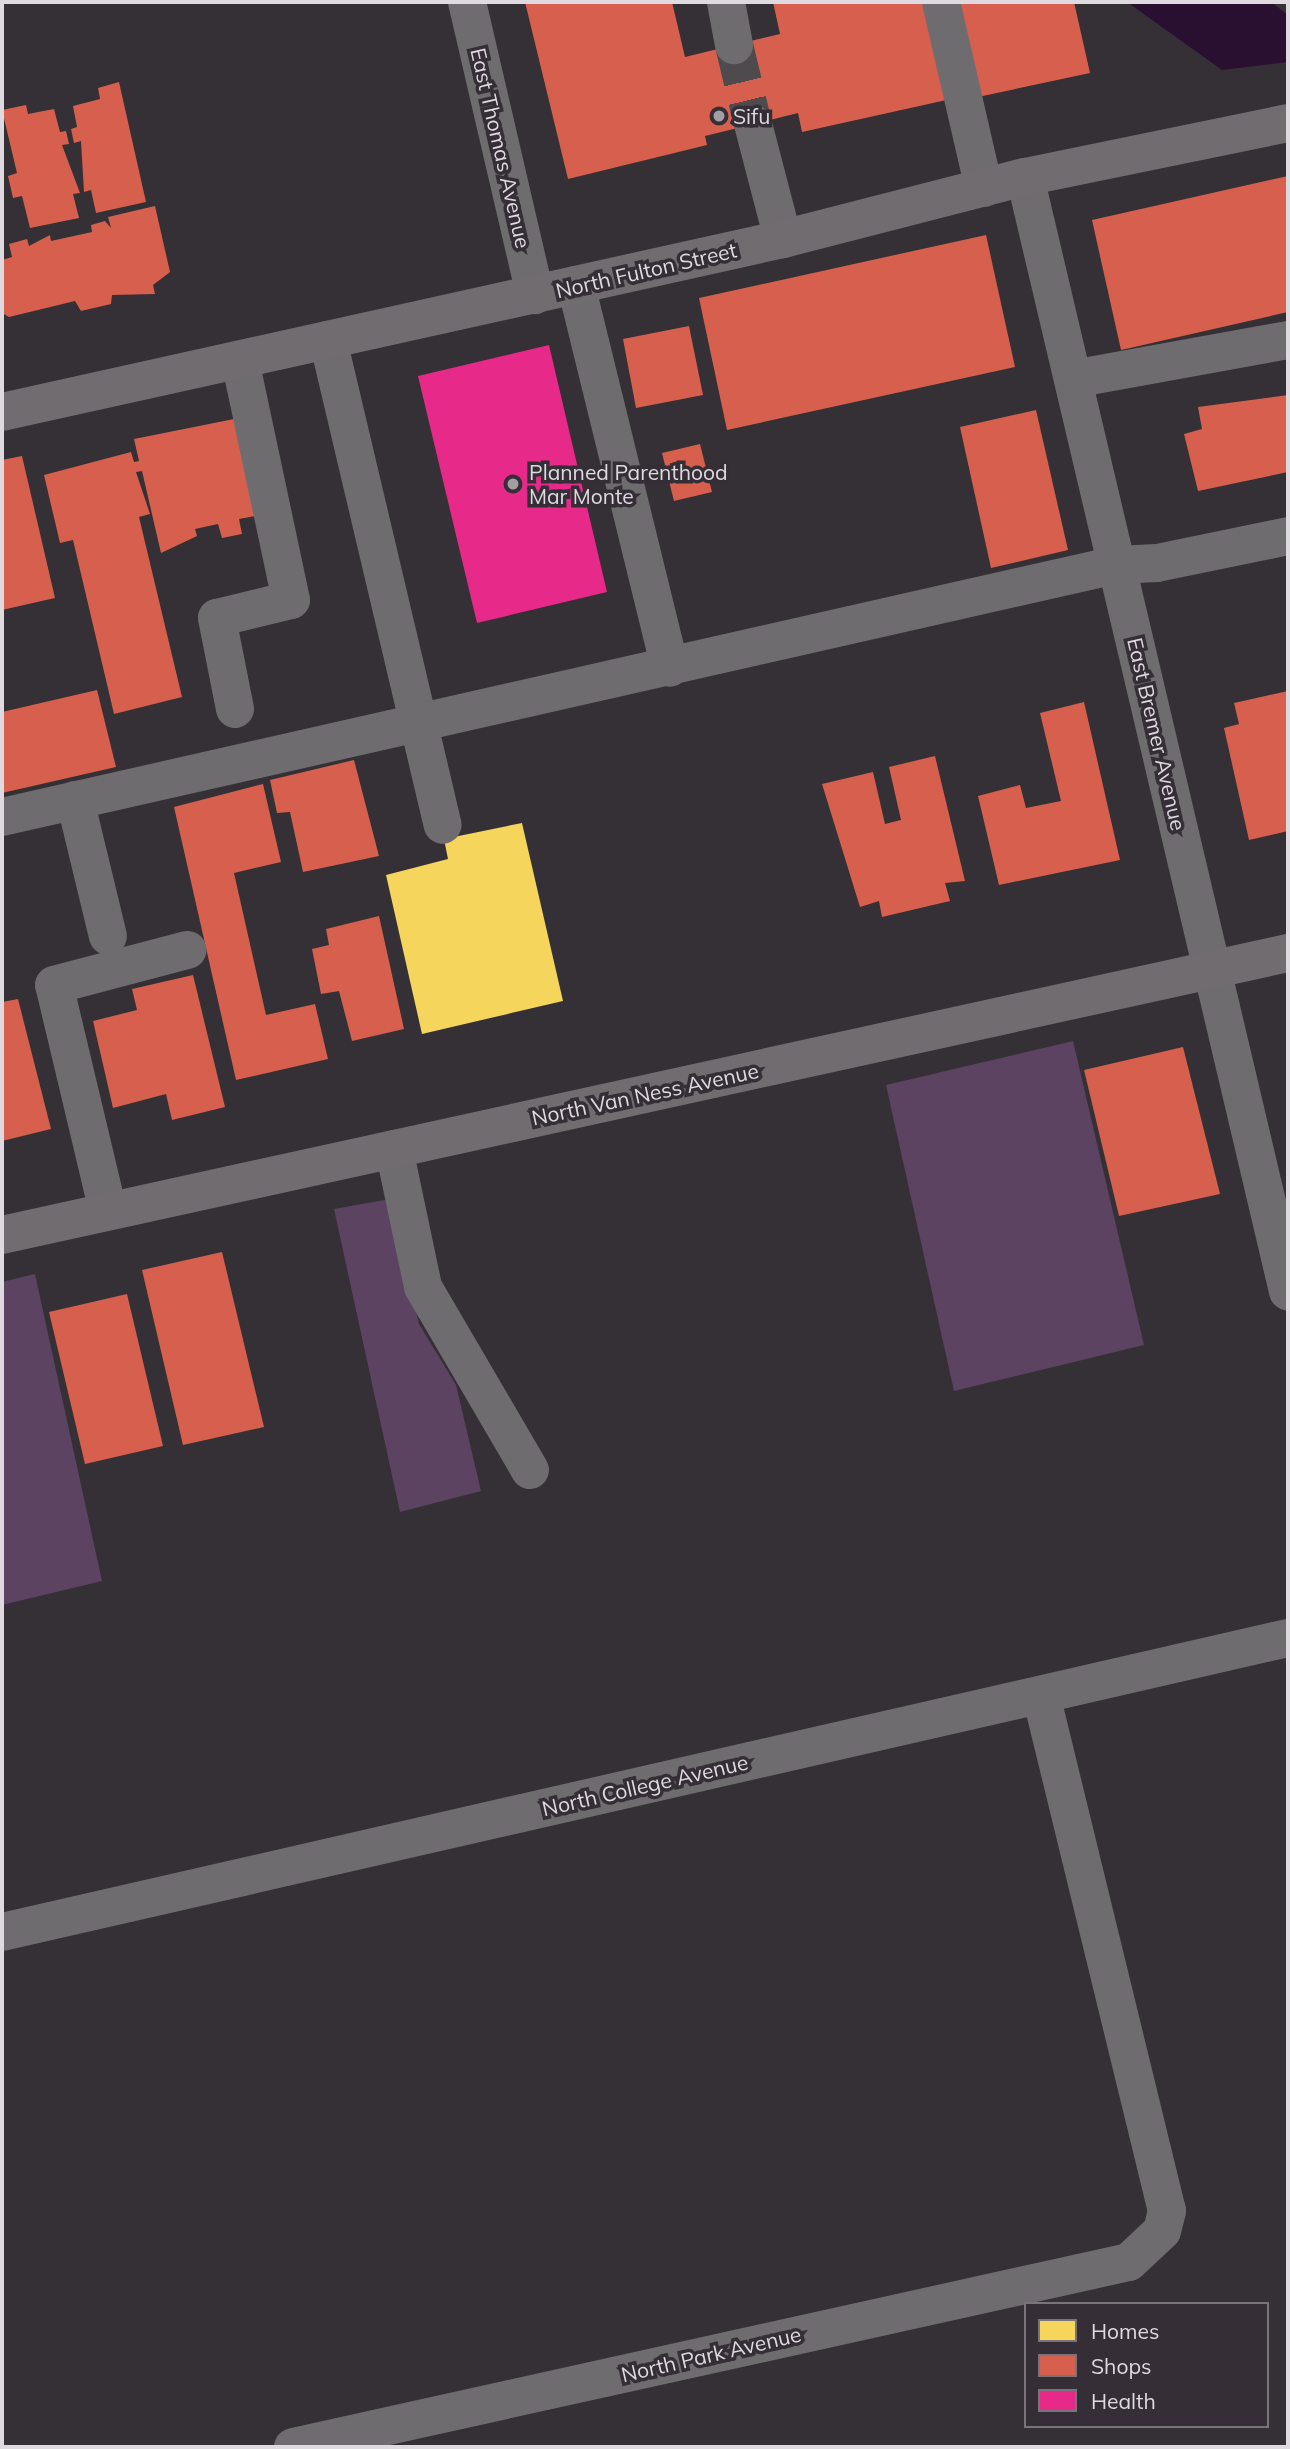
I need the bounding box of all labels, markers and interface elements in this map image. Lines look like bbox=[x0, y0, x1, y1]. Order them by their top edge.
street label: East Thomas Avenue bbox=[466, 45, 536, 251]
place label: Sifu bbox=[733, 103, 770, 129]
marker: Sifu bbox=[711, 108, 727, 124]
street label: North Fulton Street bbox=[553, 237, 739, 303]
place label: Planned Parenthood Mar Monte bbox=[529, 459, 728, 509]
marker: Planned Parenthood Mar Monte bbox=[503, 474, 523, 494]
street label: East Bremer Avenue bbox=[1123, 635, 1191, 833]
street label: North Van Ness Avenue bbox=[529, 1058, 761, 1130]
street label: North College Avenue bbox=[539, 1749, 751, 1821]
legend bbox=[1024, 2302, 1269, 2428]
text: Homes bbox=[1091, 2318, 1159, 2344]
street label: North Park Avenue bbox=[619, 2321, 803, 2387]
text: Shops bbox=[1091, 2353, 1151, 2379]
text: Health bbox=[1091, 2388, 1156, 2414]

